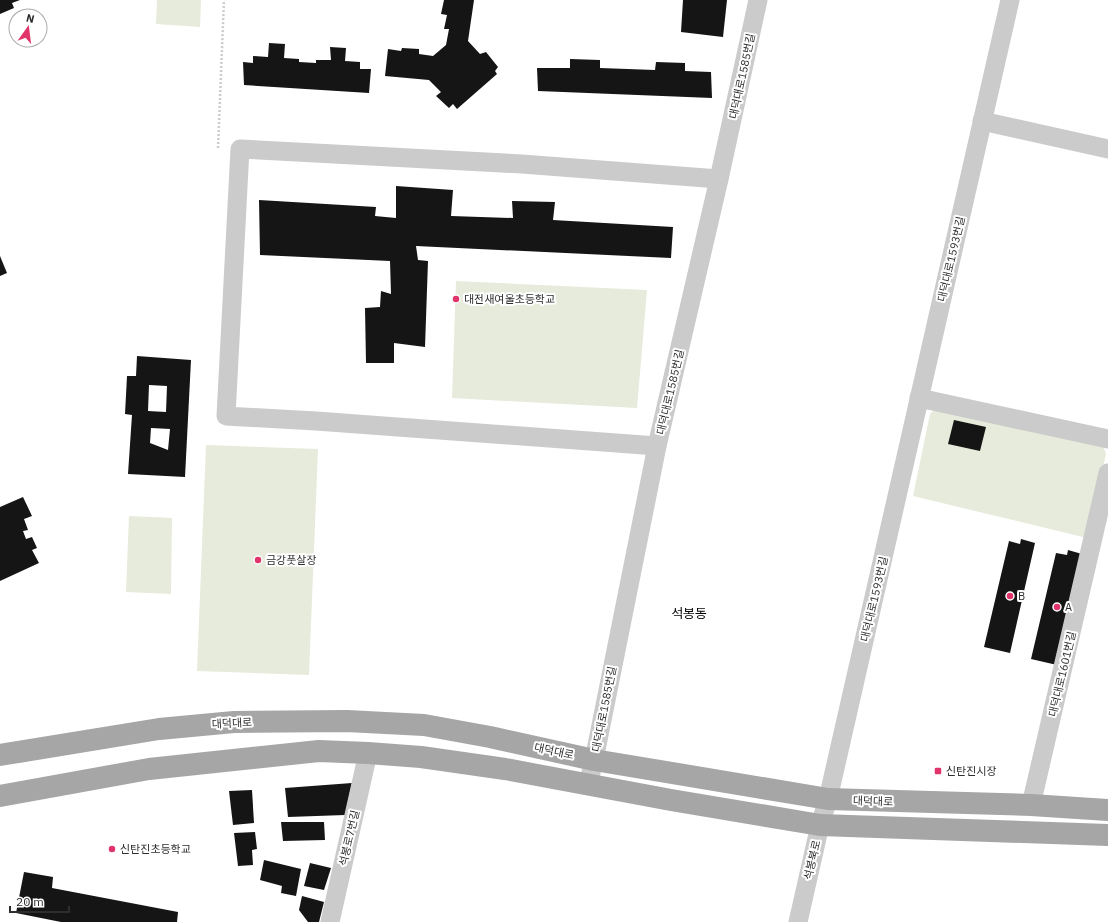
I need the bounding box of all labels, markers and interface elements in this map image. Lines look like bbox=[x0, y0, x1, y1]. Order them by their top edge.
north arrow bbox=[8, 8, 48, 48]
text: N bbox=[25, 11, 36, 26]
street label: 대덕대로1585번길 bbox=[726, 32, 758, 120]
street label: 대덕대로1593번길 bbox=[934, 215, 968, 303]
place label: 대전새여울초등학교 bbox=[464, 292, 555, 306]
marker: 대전새여울초등학교 bbox=[451, 294, 461, 304]
street label: 대덕대로1585번길 bbox=[653, 348, 687, 436]
place label: 금강풋살장 bbox=[266, 553, 317, 567]
marker: 금강풋살장 bbox=[253, 555, 263, 565]
street label: 대덕대로1593번길 bbox=[857, 555, 891, 643]
place label: B bbox=[1018, 589, 1025, 603]
marker: B bbox=[1005, 591, 1015, 601]
place label: A bbox=[1065, 600, 1072, 614]
marker: A bbox=[1052, 602, 1062, 612]
district label: 석봉동 bbox=[671, 605, 707, 622]
street label: 대덕대로1601번길 bbox=[1045, 630, 1079, 718]
street label: 대덕대로1585번길 bbox=[589, 665, 619, 753]
street label: 대덕대로 bbox=[211, 715, 253, 731]
street label: 대덕대로 bbox=[533, 740, 575, 762]
place label: 신탄진시장 bbox=[946, 764, 997, 778]
marker: 신탄진시장 bbox=[933, 766, 943, 776]
street label: 대덕대로 bbox=[853, 793, 893, 809]
street label: 석봉로7번길 bbox=[336, 809, 362, 867]
street label: 석봉북로 bbox=[801, 839, 823, 881]
place label: 신탄진초등학교 bbox=[120, 842, 191, 856]
marker: 신탄진초등학교 bbox=[107, 844, 117, 854]
scale bar bbox=[10, 888, 69, 914]
text: 20 m bbox=[16, 894, 44, 909]

